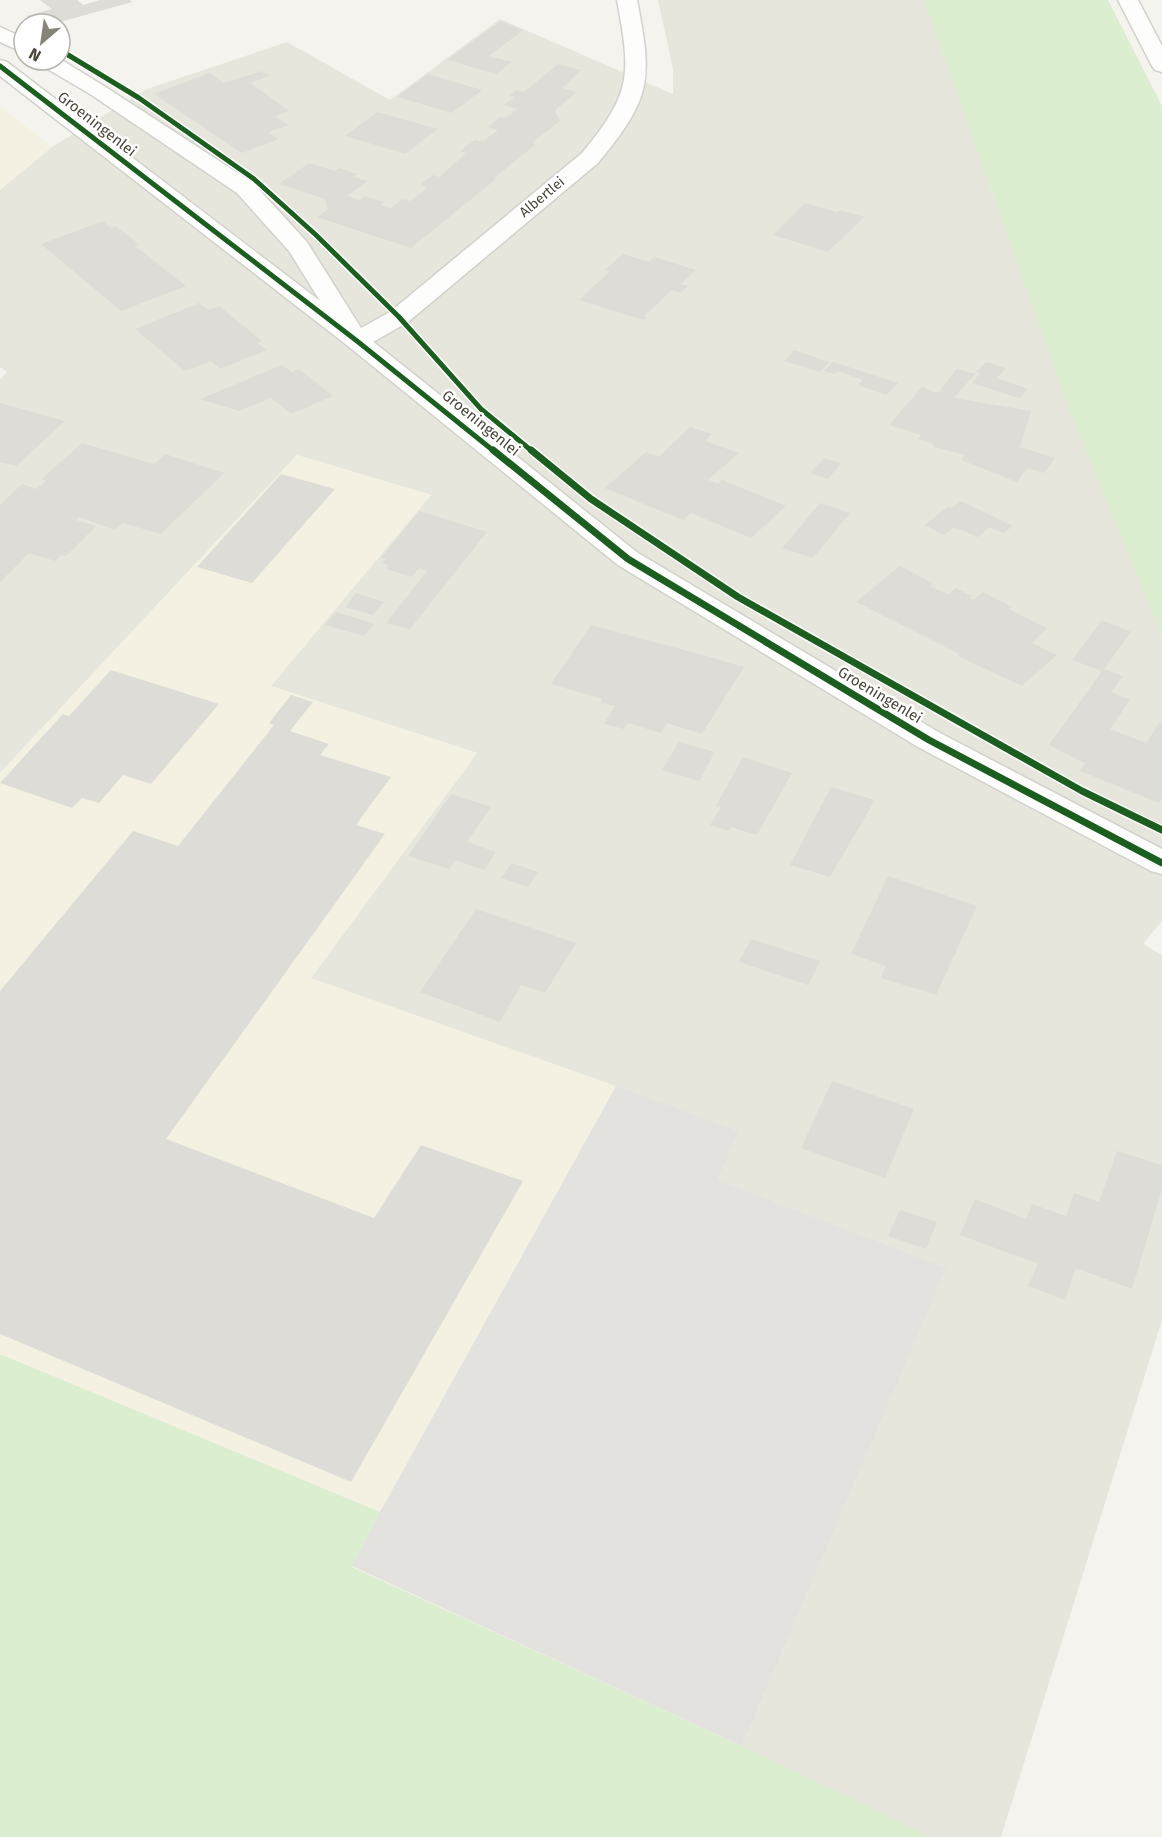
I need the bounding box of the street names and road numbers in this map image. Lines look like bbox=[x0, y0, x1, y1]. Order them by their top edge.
street label: Groeningenlei bbox=[54, 88, 140, 160]
street label: Albertlei bbox=[516, 173, 568, 221]
street label: Groeningenlei bbox=[438, 386, 524, 460]
street label: Groeningenlei bbox=[835, 663, 925, 727]

